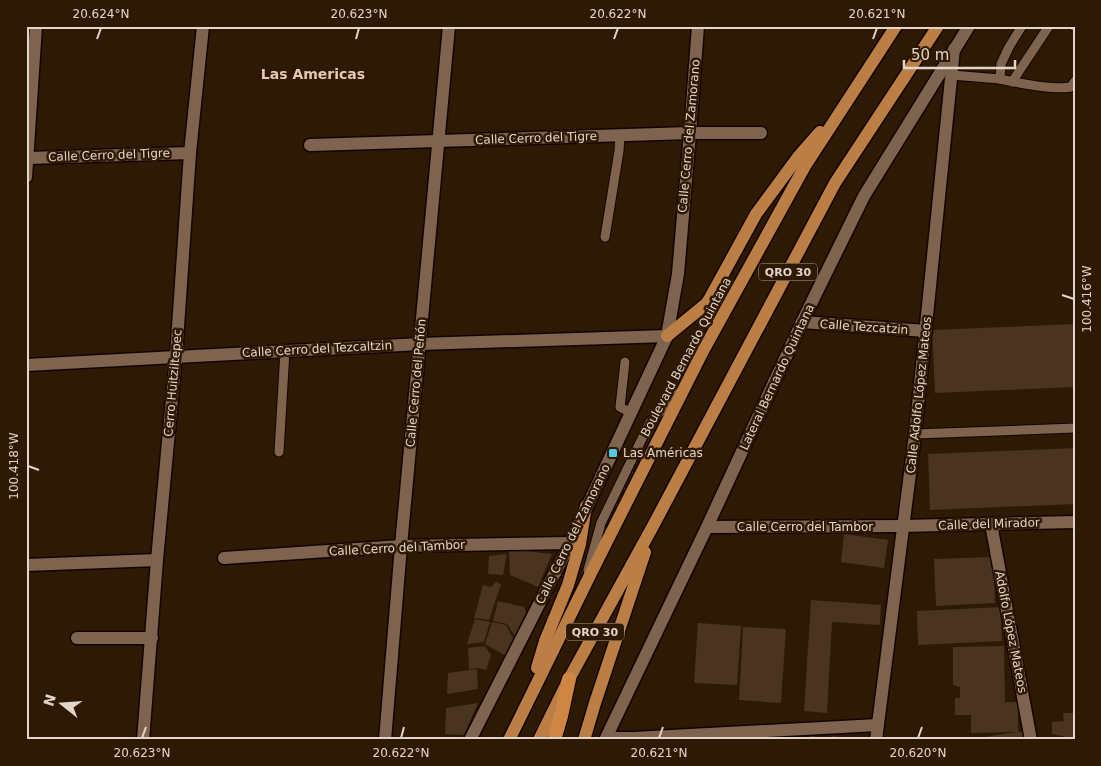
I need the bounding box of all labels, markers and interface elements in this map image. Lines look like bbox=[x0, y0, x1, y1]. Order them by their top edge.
text: 20.624°N bbox=[73, 7, 129, 21]
text: 20.623°N bbox=[331, 7, 387, 21]
text: 20.622°N bbox=[590, 7, 646, 21]
text: 20.621°N bbox=[849, 7, 905, 21]
scale bar bbox=[904, 38, 1015, 70]
text: 50 m bbox=[911, 46, 949, 64]
street label: Calle Cerro del Zamorano bbox=[675, 59, 703, 213]
district label: Las Americas bbox=[261, 66, 365, 82]
street label: Calle Cerro del Tigre bbox=[475, 129, 597, 147]
street label: Calle Cerro del Tigre bbox=[48, 146, 170, 164]
road number: QRO 30 bbox=[759, 264, 817, 280]
text: 100.416°W bbox=[1080, 265, 1094, 333]
street label: Boulevard Bernardo Quintana bbox=[638, 275, 734, 439]
street label: Lateral Bernardo Quintana bbox=[737, 302, 817, 452]
street label: Calle Adolfo López Mateos bbox=[904, 316, 934, 474]
street label: Calle Tezcatzin bbox=[819, 317, 909, 337]
street label: Calle Cerro del Peñón bbox=[403, 318, 429, 448]
street label: Cerro Huitziltepec bbox=[161, 329, 185, 437]
street label: Calle Cerro del Tezcaltzin bbox=[242, 338, 392, 360]
text: 100.418°W bbox=[7, 432, 21, 500]
place label: Las Américas bbox=[623, 446, 703, 460]
marker: Las Américas bbox=[607, 447, 619, 459]
street label: Calle Cerro del Zamorano bbox=[533, 462, 613, 606]
street label: Calle del Mirador bbox=[938, 515, 1040, 533]
street label: Calle Cerro del Tambor bbox=[737, 520, 873, 534]
street label: Calle Cerro del Tambor bbox=[329, 537, 466, 559]
street label: Adolfo López Mateos bbox=[992, 570, 1030, 694]
road number: QRO 30 bbox=[566, 624, 624, 640]
north arrow bbox=[38, 678, 88, 728]
text: N bbox=[40, 692, 59, 708]
text: 20.623°N bbox=[114, 746, 170, 760]
text: 20.622°N bbox=[373, 746, 429, 760]
text: 20.621°N bbox=[631, 746, 687, 760]
text: 20.620°N bbox=[890, 746, 946, 760]

